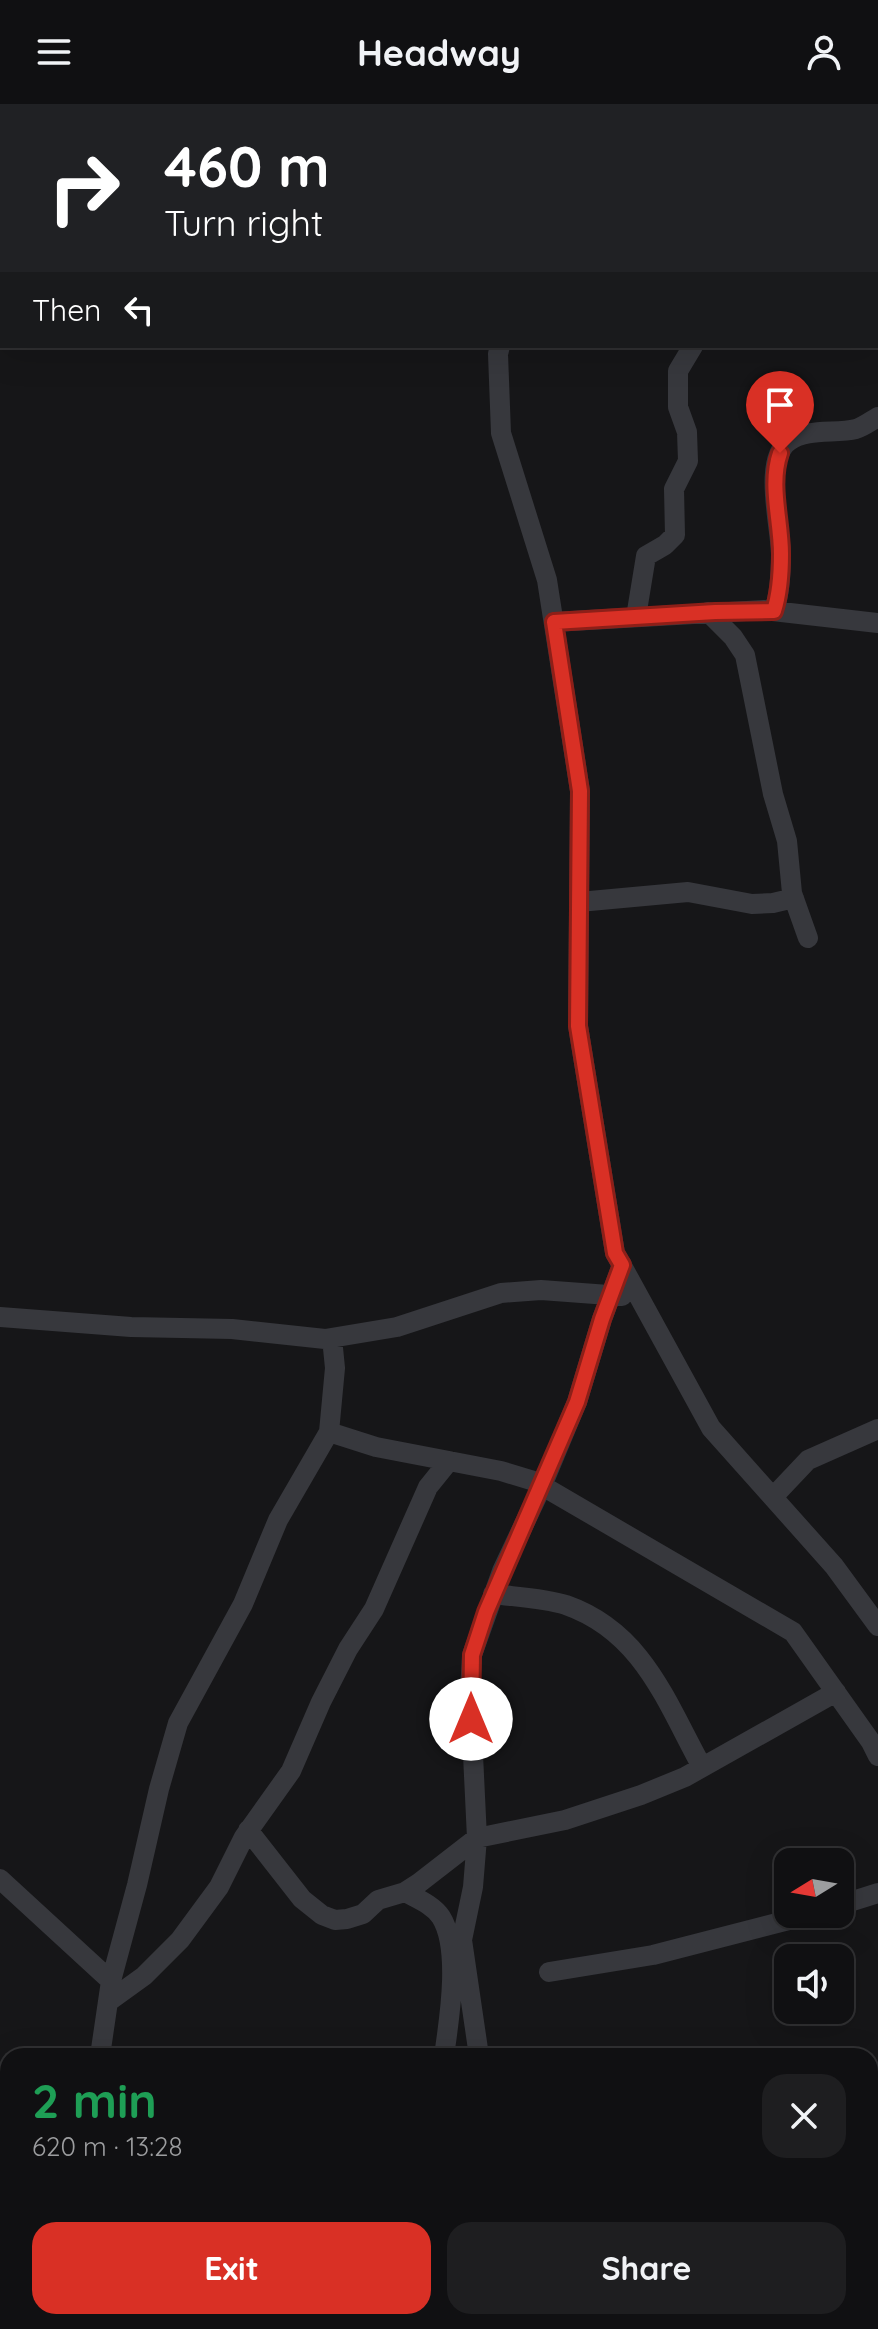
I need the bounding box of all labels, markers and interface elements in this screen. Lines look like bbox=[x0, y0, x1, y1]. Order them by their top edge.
icon: menu bbox=[32, 30, 76, 74]
text: Headway bbox=[357, 30, 521, 75]
icon: person bbox=[802, 30, 846, 74]
text: 460 m bbox=[164, 131, 330, 201]
icon: right bbox=[32, 136, 136, 240]
text: Turn right bbox=[164, 200, 323, 245]
icon: left bbox=[117, 288, 161, 332]
text: Then bbox=[32, 291, 101, 329]
pin bbox=[746, 371, 814, 453]
icon: arrive bbox=[758, 383, 802, 427]
position arrow bbox=[429, 1677, 513, 1761]
north arrow bbox=[774, 1848, 854, 1928]
map controls bbox=[774, 1848, 854, 2024]
button: sound bbox=[774, 1944, 854, 2024]
text: 2 min bbox=[32, 2070, 157, 2130]
button: close bbox=[762, 2074, 846, 2158]
text: 620 m · 13:28 bbox=[32, 2130, 183, 2163]
button: Exit bbox=[32, 2222, 431, 2314]
button: Share bbox=[447, 2222, 846, 2314]

